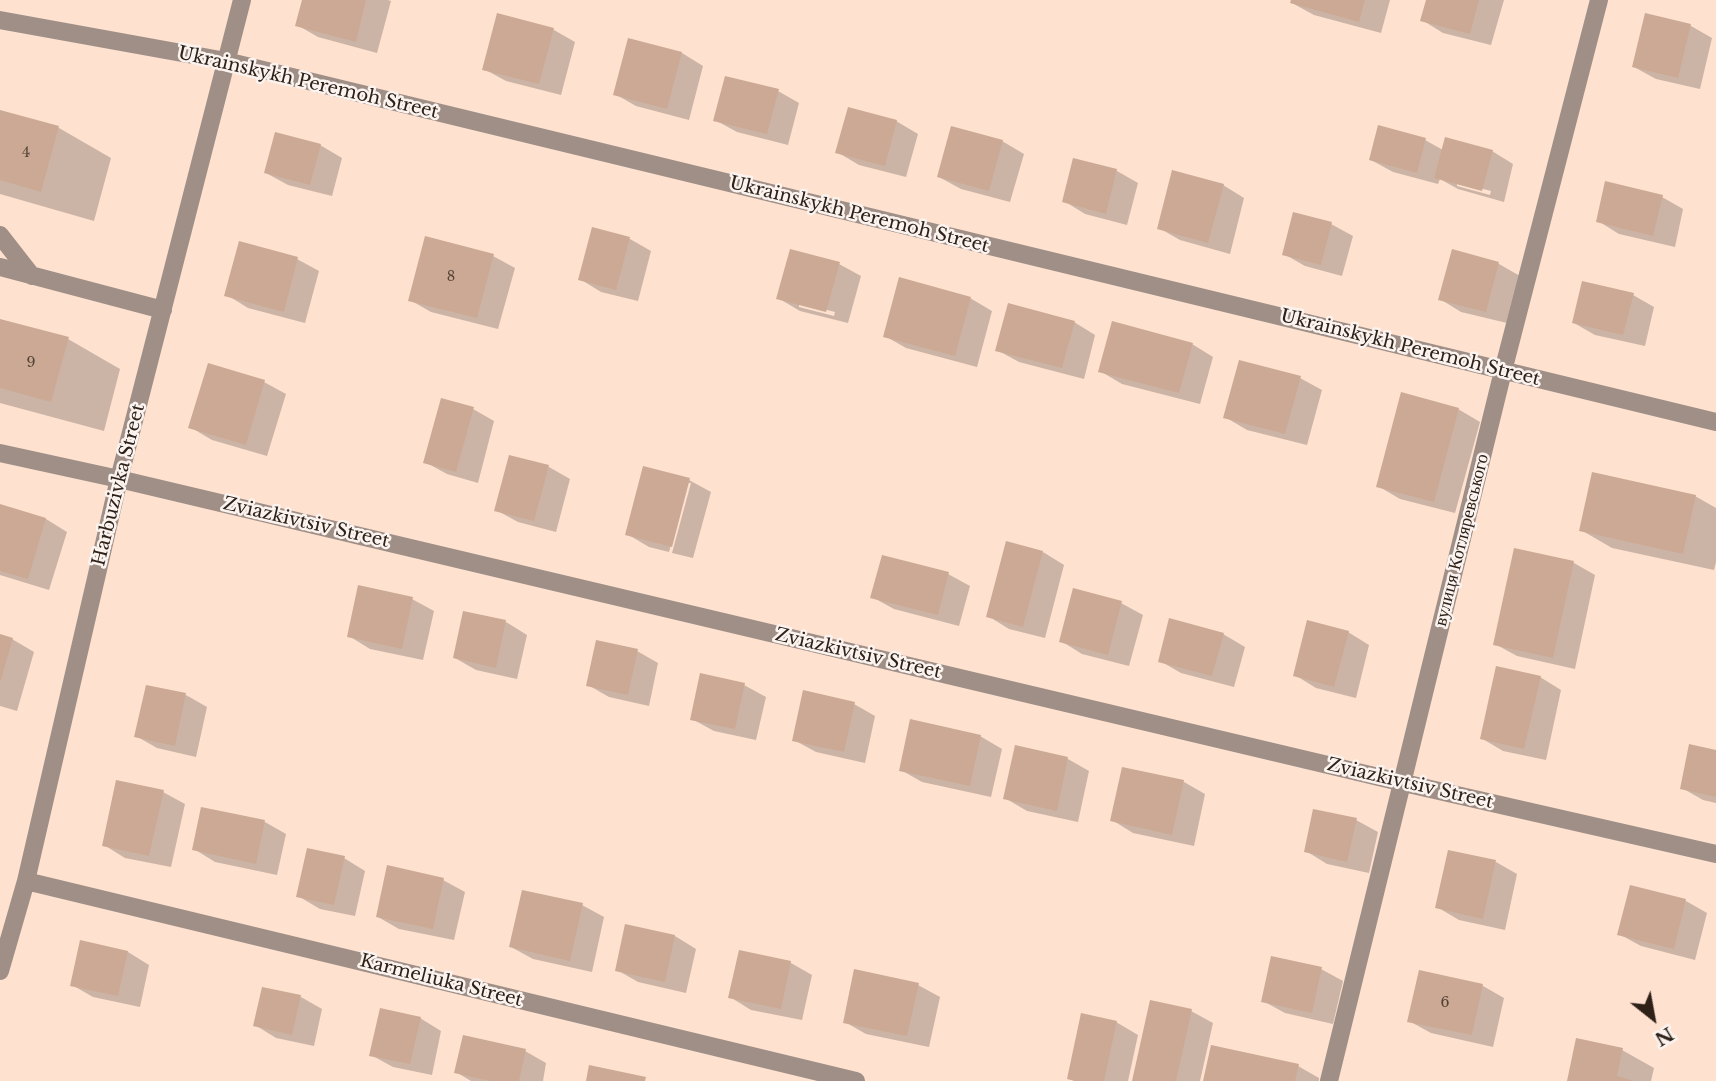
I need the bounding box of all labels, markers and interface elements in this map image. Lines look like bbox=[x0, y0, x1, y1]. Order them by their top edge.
street label: Ukrainskykh Peremoh Street bbox=[176, 42, 440, 124]
house number: 4 bbox=[22, 145, 30, 161]
street label: Ukrainskykh Peremoh Street bbox=[727, 172, 991, 258]
house number: 8 bbox=[447, 269, 455, 285]
street label: Ukrainskykh Peremoh Street bbox=[1278, 305, 1542, 391]
house number: 9 bbox=[26, 355, 36, 371]
street label: Harbuzivka Street bbox=[88, 402, 150, 568]
street label: вулиця Котляревського bbox=[1430, 452, 1494, 628]
street label: Zviazkivtsiv Street bbox=[221, 493, 391, 553]
street label: Zviazkivtsiv Street bbox=[773, 624, 943, 684]
street label: Zviazkivtsiv Street bbox=[1325, 754, 1495, 814]
street label: Karmeliuka Street bbox=[358, 950, 524, 1012]
north arrow bbox=[1618, 983, 1688, 1053]
house number: 6 bbox=[1440, 995, 1450, 1011]
text: N bbox=[1650, 1022, 1678, 1051]

